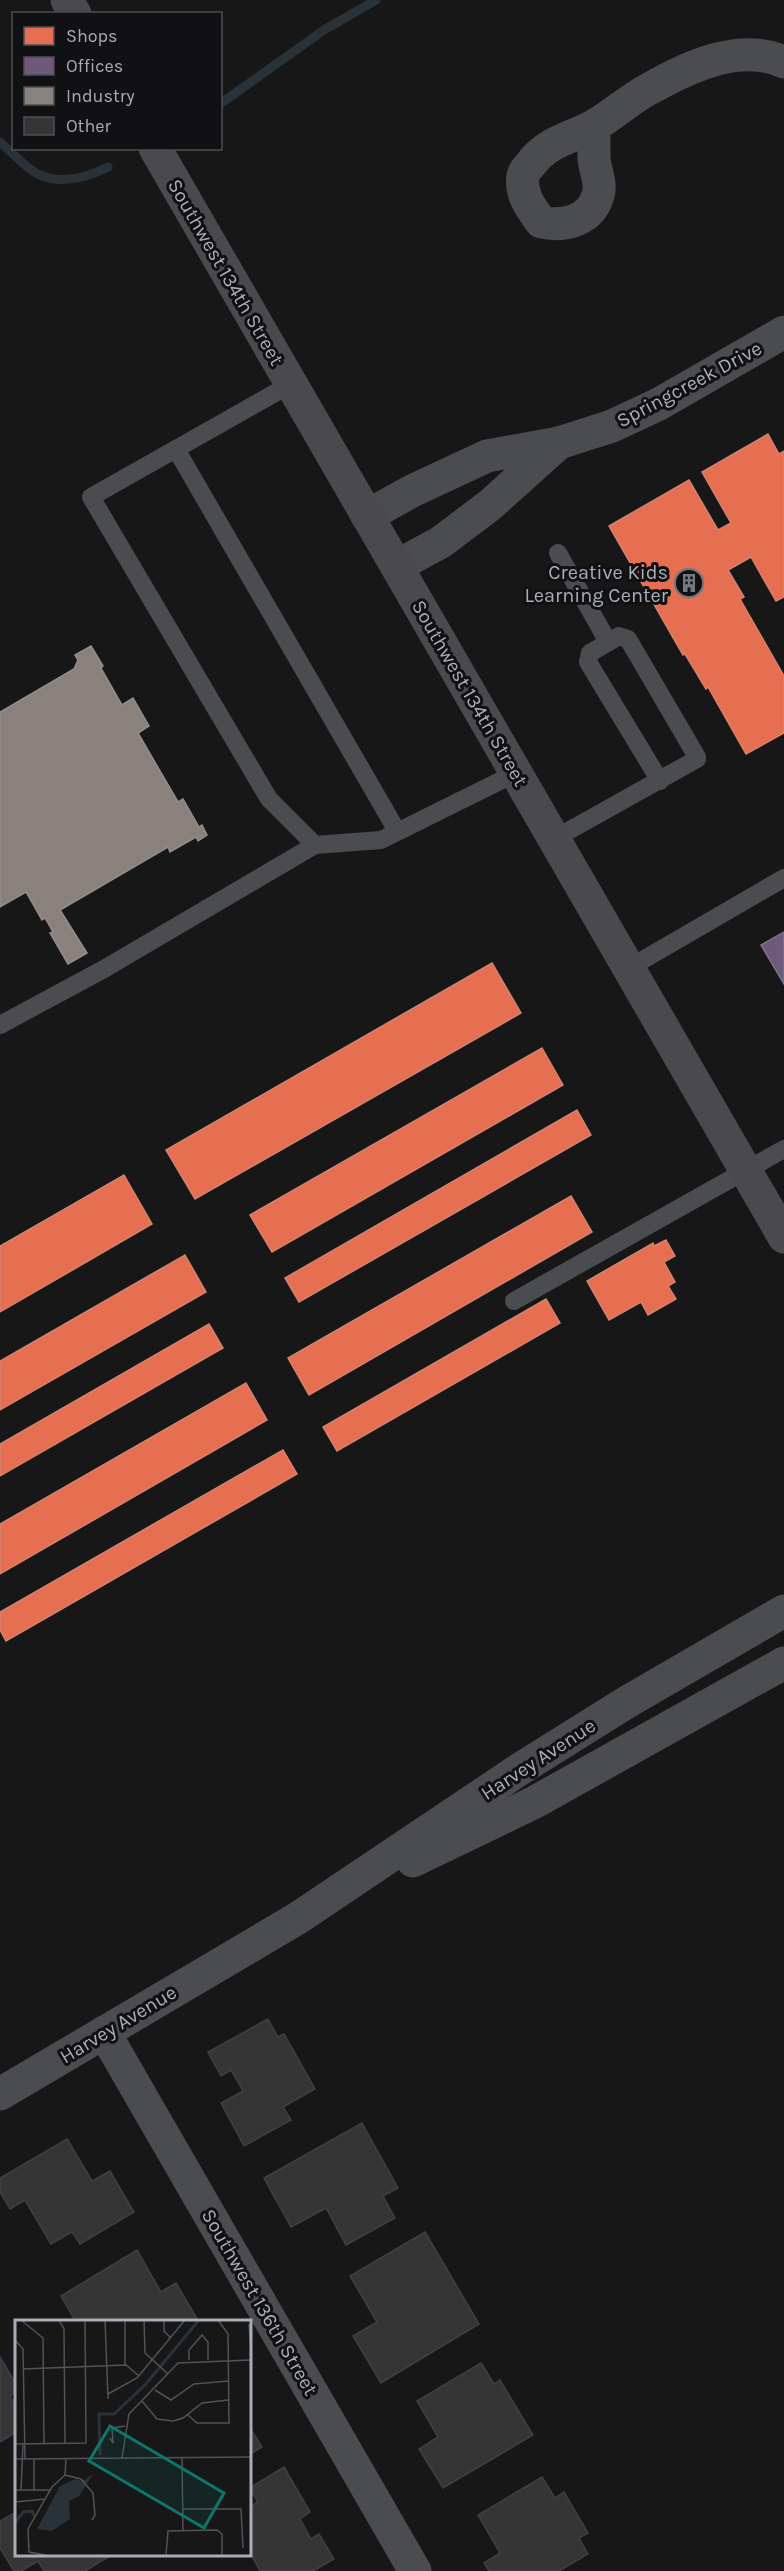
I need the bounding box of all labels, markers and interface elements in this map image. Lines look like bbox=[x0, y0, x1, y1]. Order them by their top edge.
legend bbox=[12, 12, 222, 150]
text: Shops bbox=[66, 25, 118, 47]
text: Offices bbox=[66, 55, 123, 77]
text: Industry bbox=[66, 85, 135, 107]
text: Other bbox=[66, 115, 111, 137]
street label: Southwest 134th Street bbox=[163, 175, 289, 370]
street label: Springcreek Drive bbox=[613, 336, 766, 432]
place label: Creative Kids Learning Center bbox=[524, 561, 669, 607]
building icon: Creative Kids Learning Center bbox=[673, 567, 705, 599]
street label: Southwest 134th Street bbox=[407, 596, 533, 791]
street label: Harvey Avenue bbox=[477, 1714, 600, 1805]
street label: Harvey Avenue bbox=[56, 1981, 181, 2068]
street label: Southwest 136th Street bbox=[197, 2205, 323, 2400]
inset map bbox=[15, 2320, 250, 2556]

